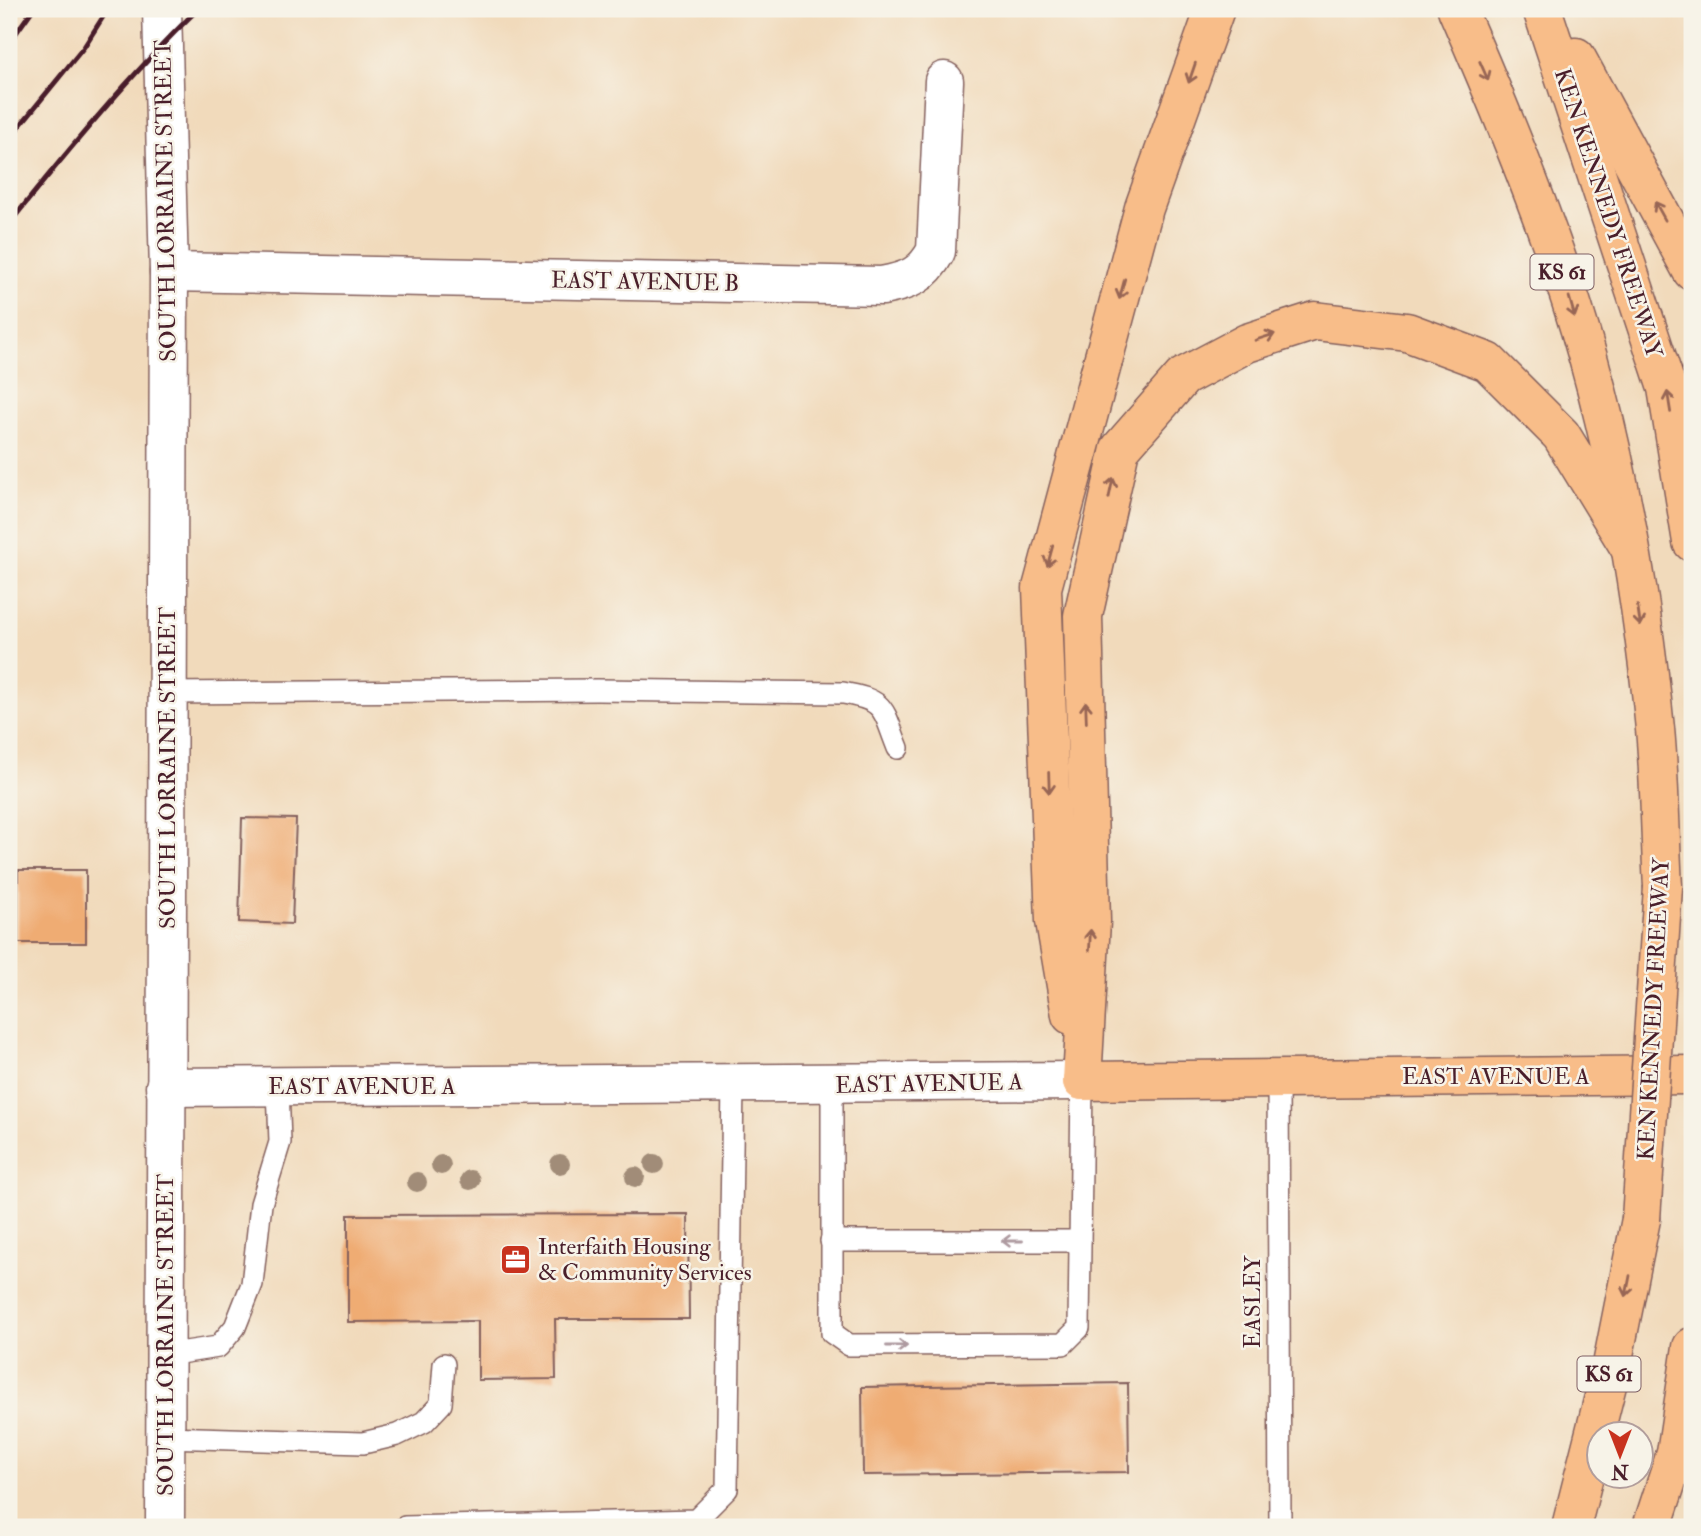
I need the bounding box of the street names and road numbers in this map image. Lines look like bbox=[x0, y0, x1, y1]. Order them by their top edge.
street label: SOUTH LORRAINE STREET bbox=[148, 40, 183, 362]
street label: KEN KENNEDY FREEWAY bbox=[1548, 65, 1669, 363]
road number: KS 61 bbox=[1530, 254, 1594, 290]
street label: EAST AVENUE B bbox=[551, 265, 739, 298]
street label: SOUTH LORRAINE STREET bbox=[153, 607, 182, 929]
street label: KEN KENNEDY FREEWAY bbox=[1631, 856, 1676, 1161]
street label: EAST AVENUE A bbox=[1402, 1062, 1590, 1091]
street label: EAST AVENUE A bbox=[835, 1067, 1024, 1100]
street label: EAST AVENUE A bbox=[268, 1072, 456, 1101]
street label: SOUTH LORRAINE STREET bbox=[151, 1174, 180, 1496]
street label: EASLEY bbox=[1238, 1254, 1267, 1349]
road number: KS 61 bbox=[1578, 1356, 1640, 1392]

